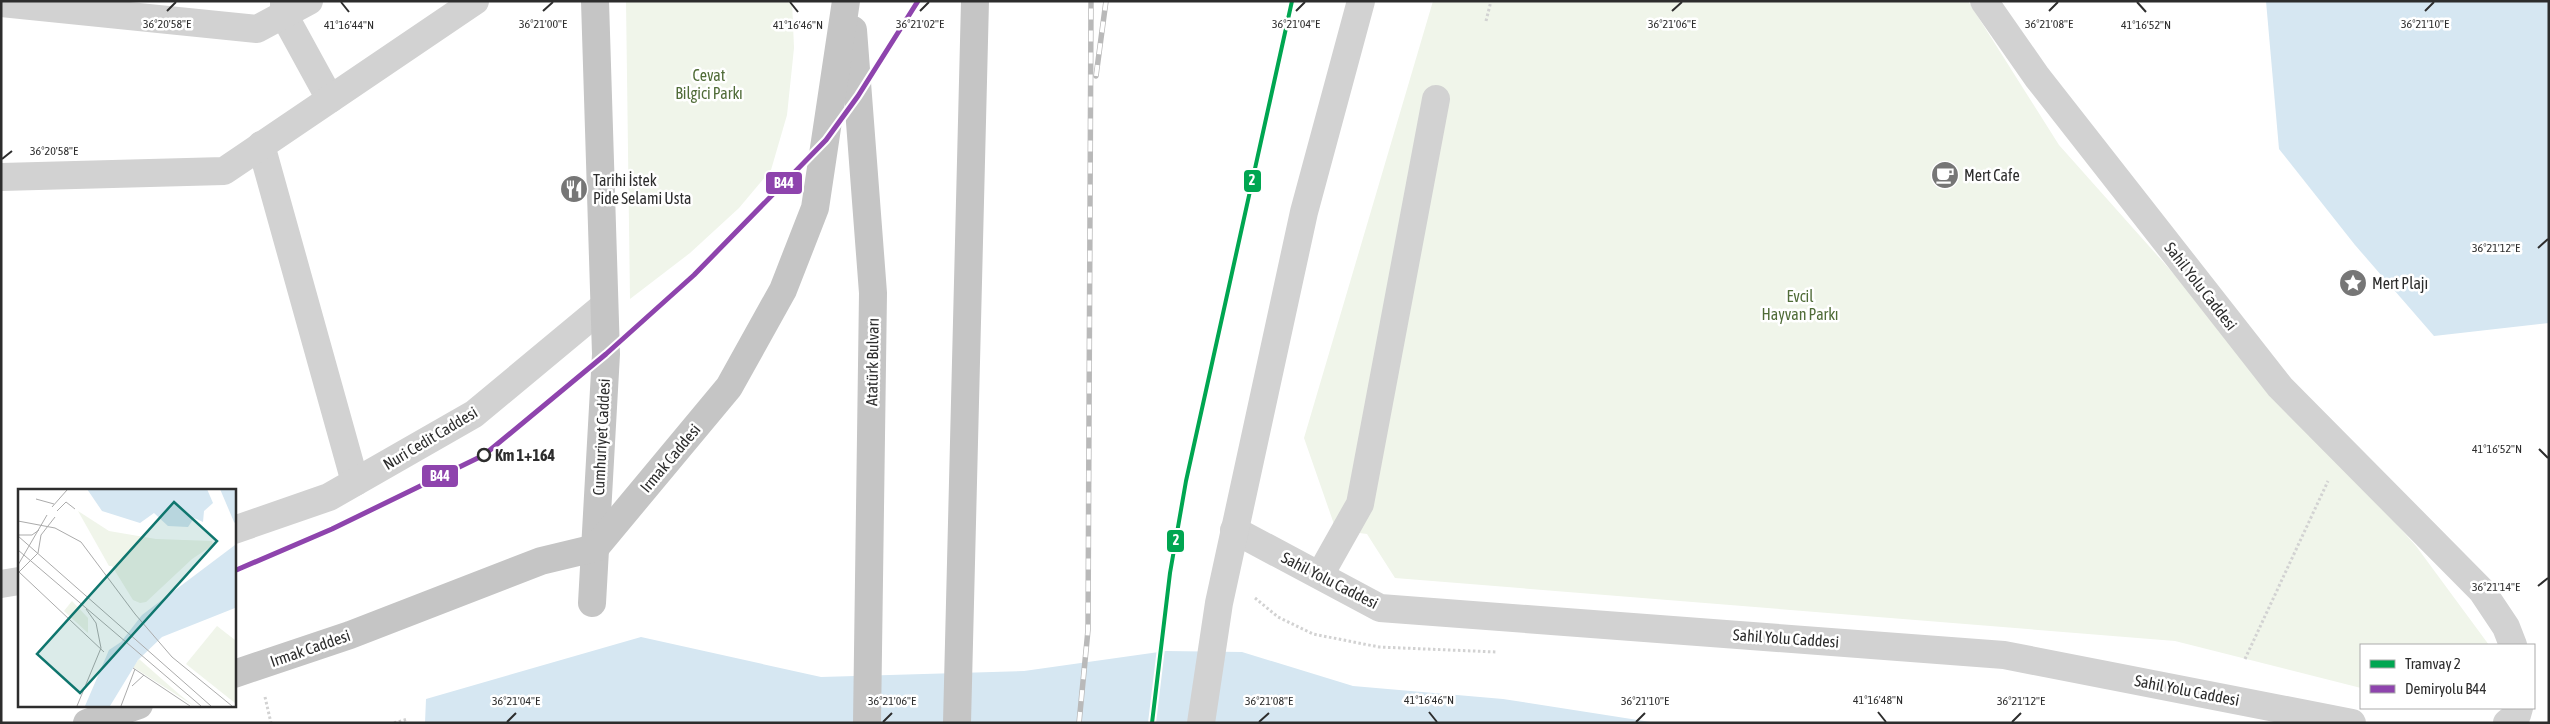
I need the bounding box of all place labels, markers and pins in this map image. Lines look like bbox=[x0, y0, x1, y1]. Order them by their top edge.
cafe icon: Mert Cafe bbox=[1930, 160, 1960, 190]
place label: Mert Cafe bbox=[1964, 166, 2020, 184]
place label: Tarihi İstek Pide Selami Usta bbox=[593, 171, 691, 207]
restaurant icon: Tarihi İstek Pide Selami Usta bbox=[559, 174, 589, 204]
place icon: Mert Plajı bbox=[2338, 268, 2368, 298]
place label: Mert Plajı bbox=[2372, 274, 2428, 293]
place label: Km 1+164 bbox=[495, 446, 555, 464]
marker: Km 1+164 bbox=[477, 448, 491, 462]

